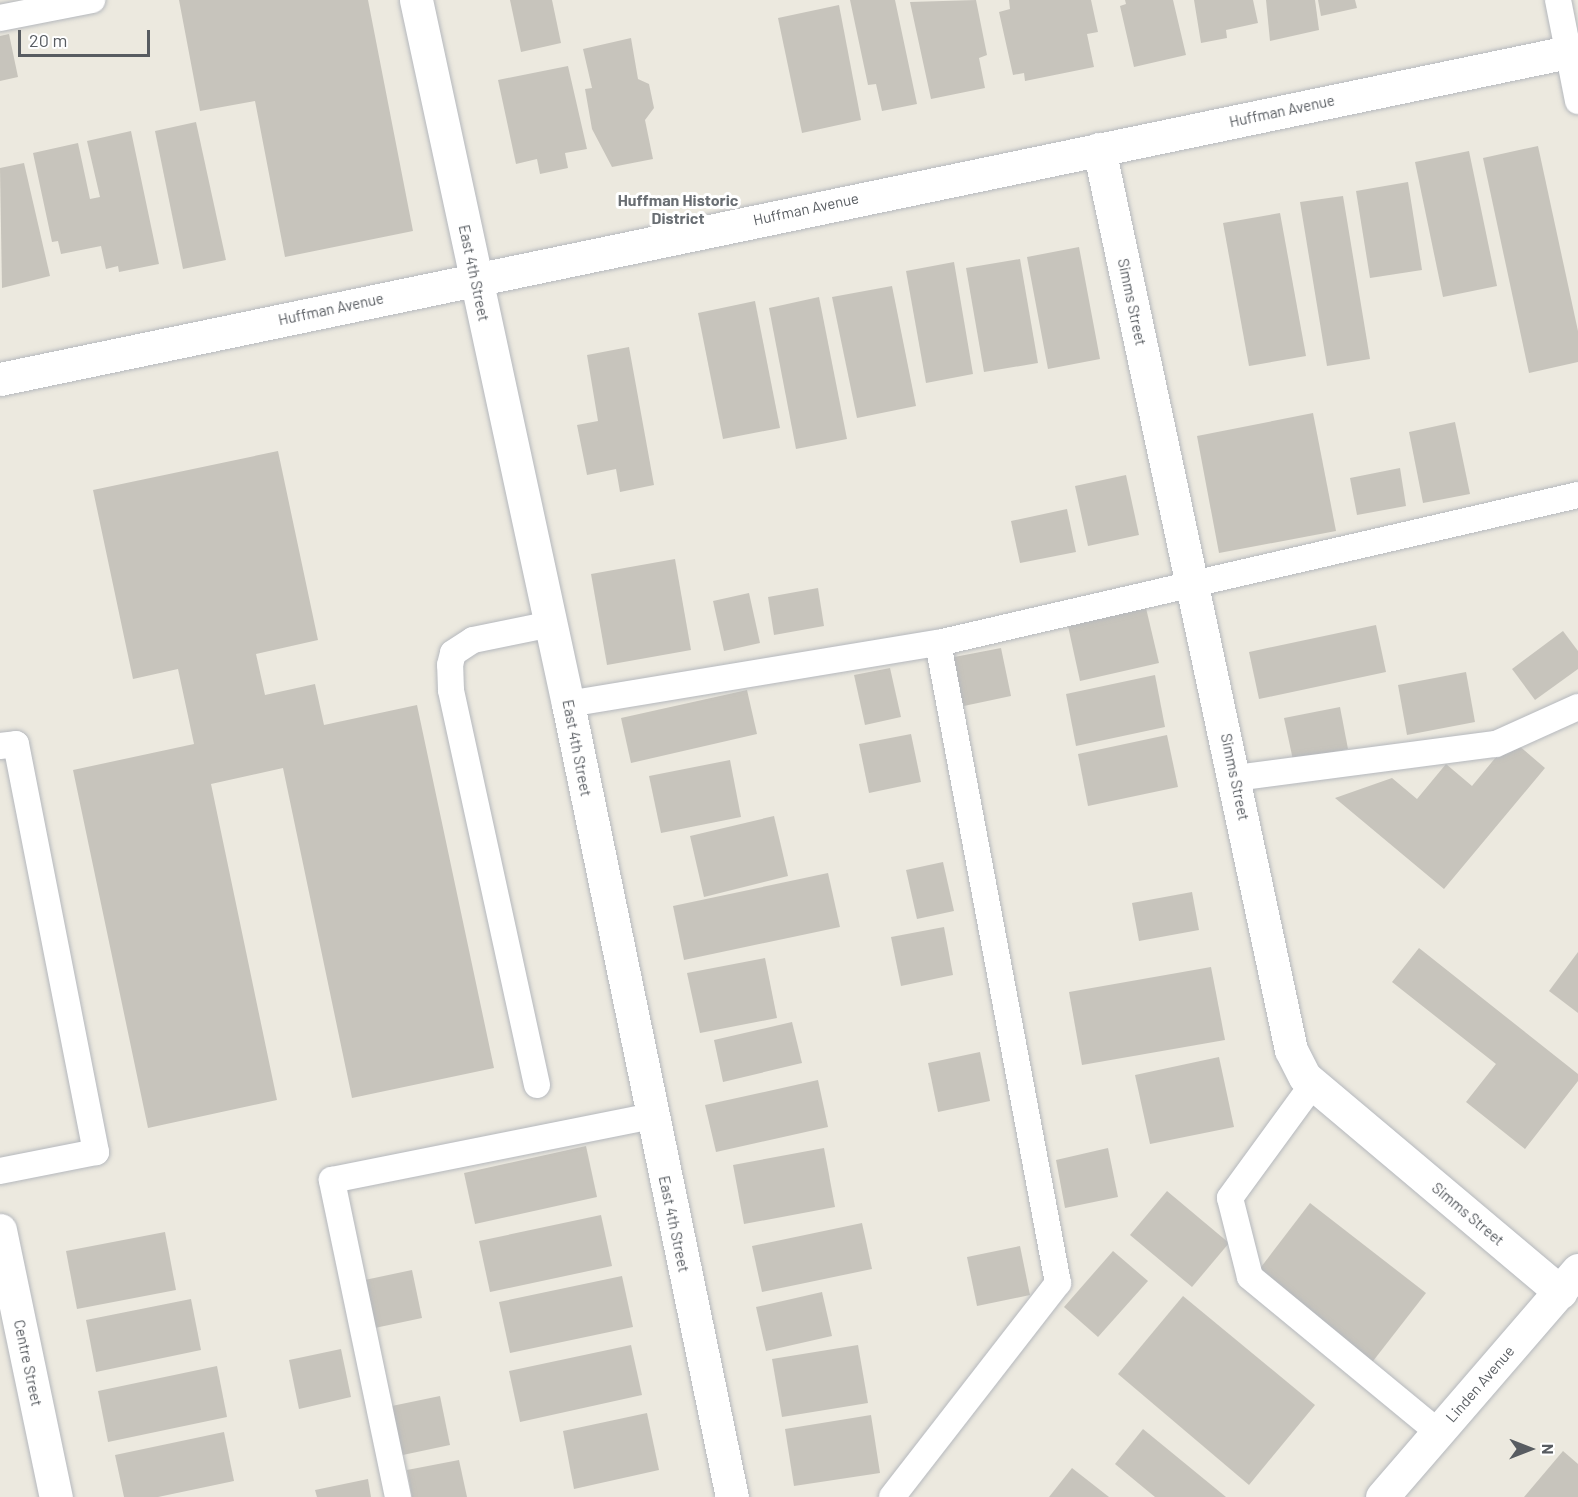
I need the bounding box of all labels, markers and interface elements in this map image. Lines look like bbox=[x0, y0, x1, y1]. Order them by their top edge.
scale bar bbox=[21, 18, 153, 56]
text: 20 m bbox=[29, 29, 67, 51]
street label: Huffman Avenue bbox=[1228, 91, 1336, 131]
street label: Huffman Avenue bbox=[752, 189, 860, 229]
district label: Huffman Historic District bbox=[618, 190, 738, 228]
street label: East 4th Street bbox=[455, 223, 493, 323]
street label: Simms Street bbox=[1114, 257, 1150, 347]
street label: Huffman Avenue bbox=[277, 289, 385, 329]
street label: East 4th Street bbox=[559, 698, 595, 798]
street label: Simms Street bbox=[1217, 732, 1253, 822]
street label: East 4th Street bbox=[655, 1174, 693, 1274]
street label: Simms Street bbox=[1428, 1179, 1508, 1249]
street label: Centre Street bbox=[10, 1318, 46, 1408]
street label: Linden Avenue bbox=[1442, 1342, 1518, 1426]
north arrow bbox=[1500, 1419, 1560, 1479]
text: N bbox=[1539, 1444, 1558, 1454]

